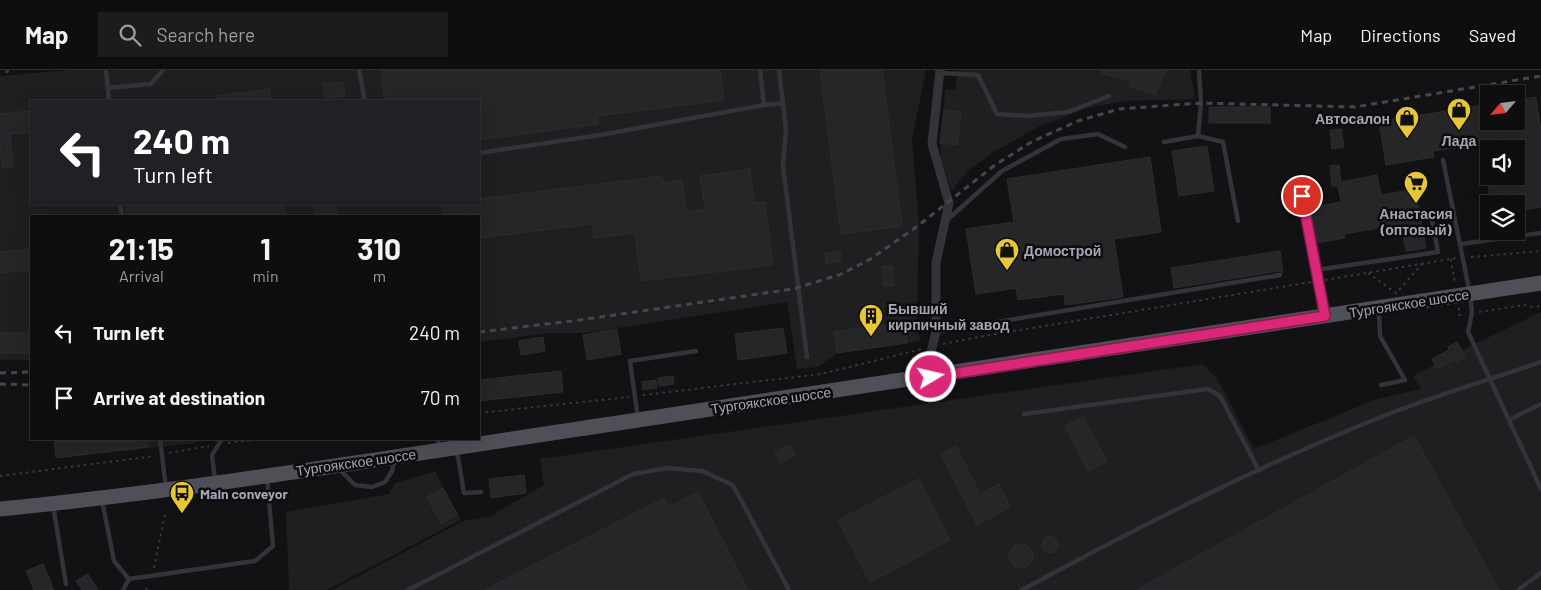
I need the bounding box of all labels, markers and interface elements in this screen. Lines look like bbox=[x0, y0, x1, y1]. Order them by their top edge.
search box bbox=[98, 12, 448, 57]
text: Map bbox=[25, 20, 68, 49]
icon: search bbox=[116, 21, 144, 49]
text: Search here bbox=[156, 23, 255, 46]
text: Map bbox=[1300, 24, 1332, 46]
text: Directions bbox=[1360, 24, 1441, 46]
text: Saved bbox=[1469, 24, 1516, 46]
north arrow bbox=[1480, 85, 1525, 130]
map controls bbox=[1480, 85, 1525, 240]
shop icon: Лада bbox=[1446, 97, 1472, 131]
shop icon: Автосалон bbox=[1394, 105, 1420, 139]
place label: Автосалон bbox=[1315, 110, 1390, 127]
text: 240 m bbox=[133, 119, 230, 161]
icon: left bbox=[50, 120, 115, 185]
place label: Лада bbox=[1442, 132, 1477, 149]
button: sound bbox=[1480, 140, 1525, 185]
text: Turn left bbox=[133, 161, 213, 187]
supermarket icon: Анастасия (оптовый) bbox=[1403, 170, 1429, 204]
pin bbox=[1281, 175, 1323, 217]
icon: arrive bbox=[1288, 182, 1316, 210]
button: layers bbox=[1480, 195, 1525, 240]
place label: Анастасия (оптовый) bbox=[1379, 205, 1453, 238]
text: 21:15 bbox=[109, 230, 174, 266]
text: 1 bbox=[260, 230, 271, 266]
text: 310 bbox=[357, 230, 401, 266]
shop icon: Домострой bbox=[994, 237, 1020, 271]
place label: Домострой bbox=[1024, 242, 1101, 259]
text: Arrival bbox=[119, 266, 164, 285]
text: min bbox=[253, 266, 279, 285]
text: m bbox=[373, 266, 386, 285]
street label: Тургоякское шоссе bbox=[1348, 285, 1470, 321]
place label: Бывший кирпичный завод bbox=[888, 300, 1010, 333]
building icon: Бывший кирпичный завод bbox=[858, 303, 884, 337]
icon: left bbox=[50, 319, 78, 347]
text: Turn left bbox=[93, 321, 164, 344]
text: 240 m bbox=[409, 321, 460, 344]
position arrow bbox=[904, 350, 956, 402]
street label: Тургоякское шоссе bbox=[710, 383, 832, 417]
icon: arrive bbox=[50, 384, 78, 412]
text: Arrive at destination bbox=[93, 386, 265, 409]
text: 70 m bbox=[421, 386, 460, 409]
street label: Тургоякское шоссе bbox=[295, 445, 417, 479]
bus stop icon: Main conveyor bbox=[169, 480, 195, 514]
place label: Main conveyor bbox=[200, 485, 288, 502]

